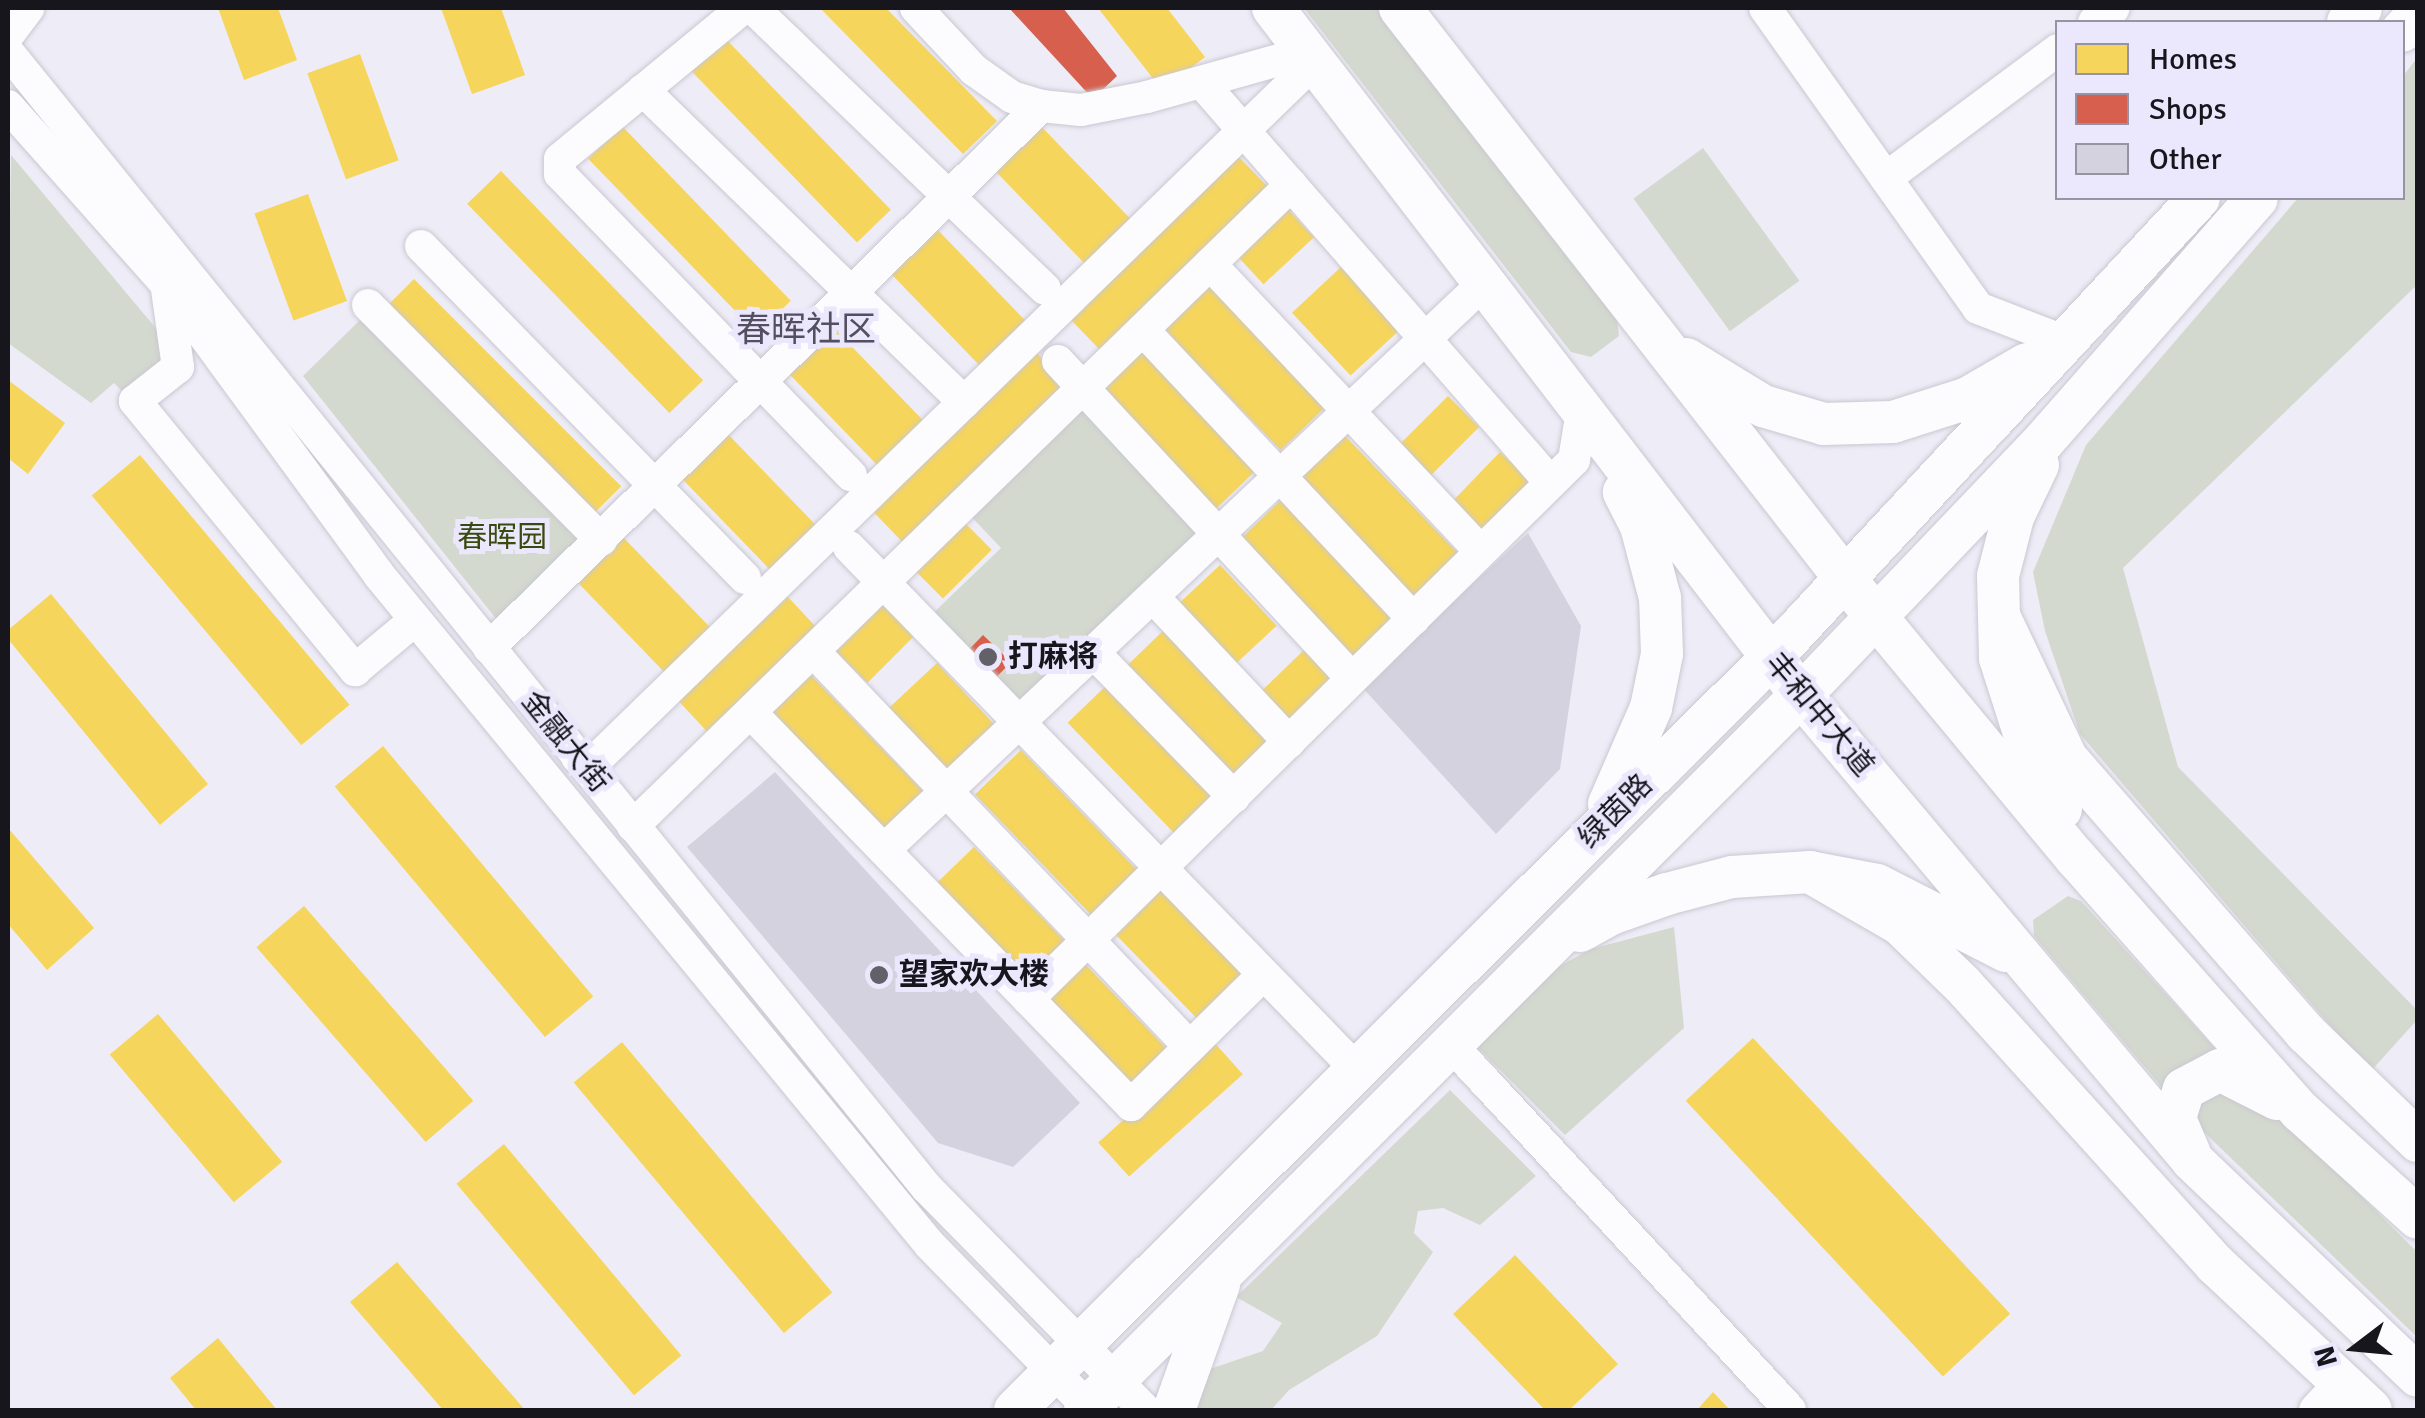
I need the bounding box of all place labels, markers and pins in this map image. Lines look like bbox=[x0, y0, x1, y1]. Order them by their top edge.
place label: 打麻将 bbox=[1008, 639, 1098, 675]
marker: 打麻将 bbox=[977, 646, 999, 668]
place label: 望家欢大楼 bbox=[899, 957, 1049, 993]
marker: 望家欢大楼 bbox=[868, 964, 890, 986]

